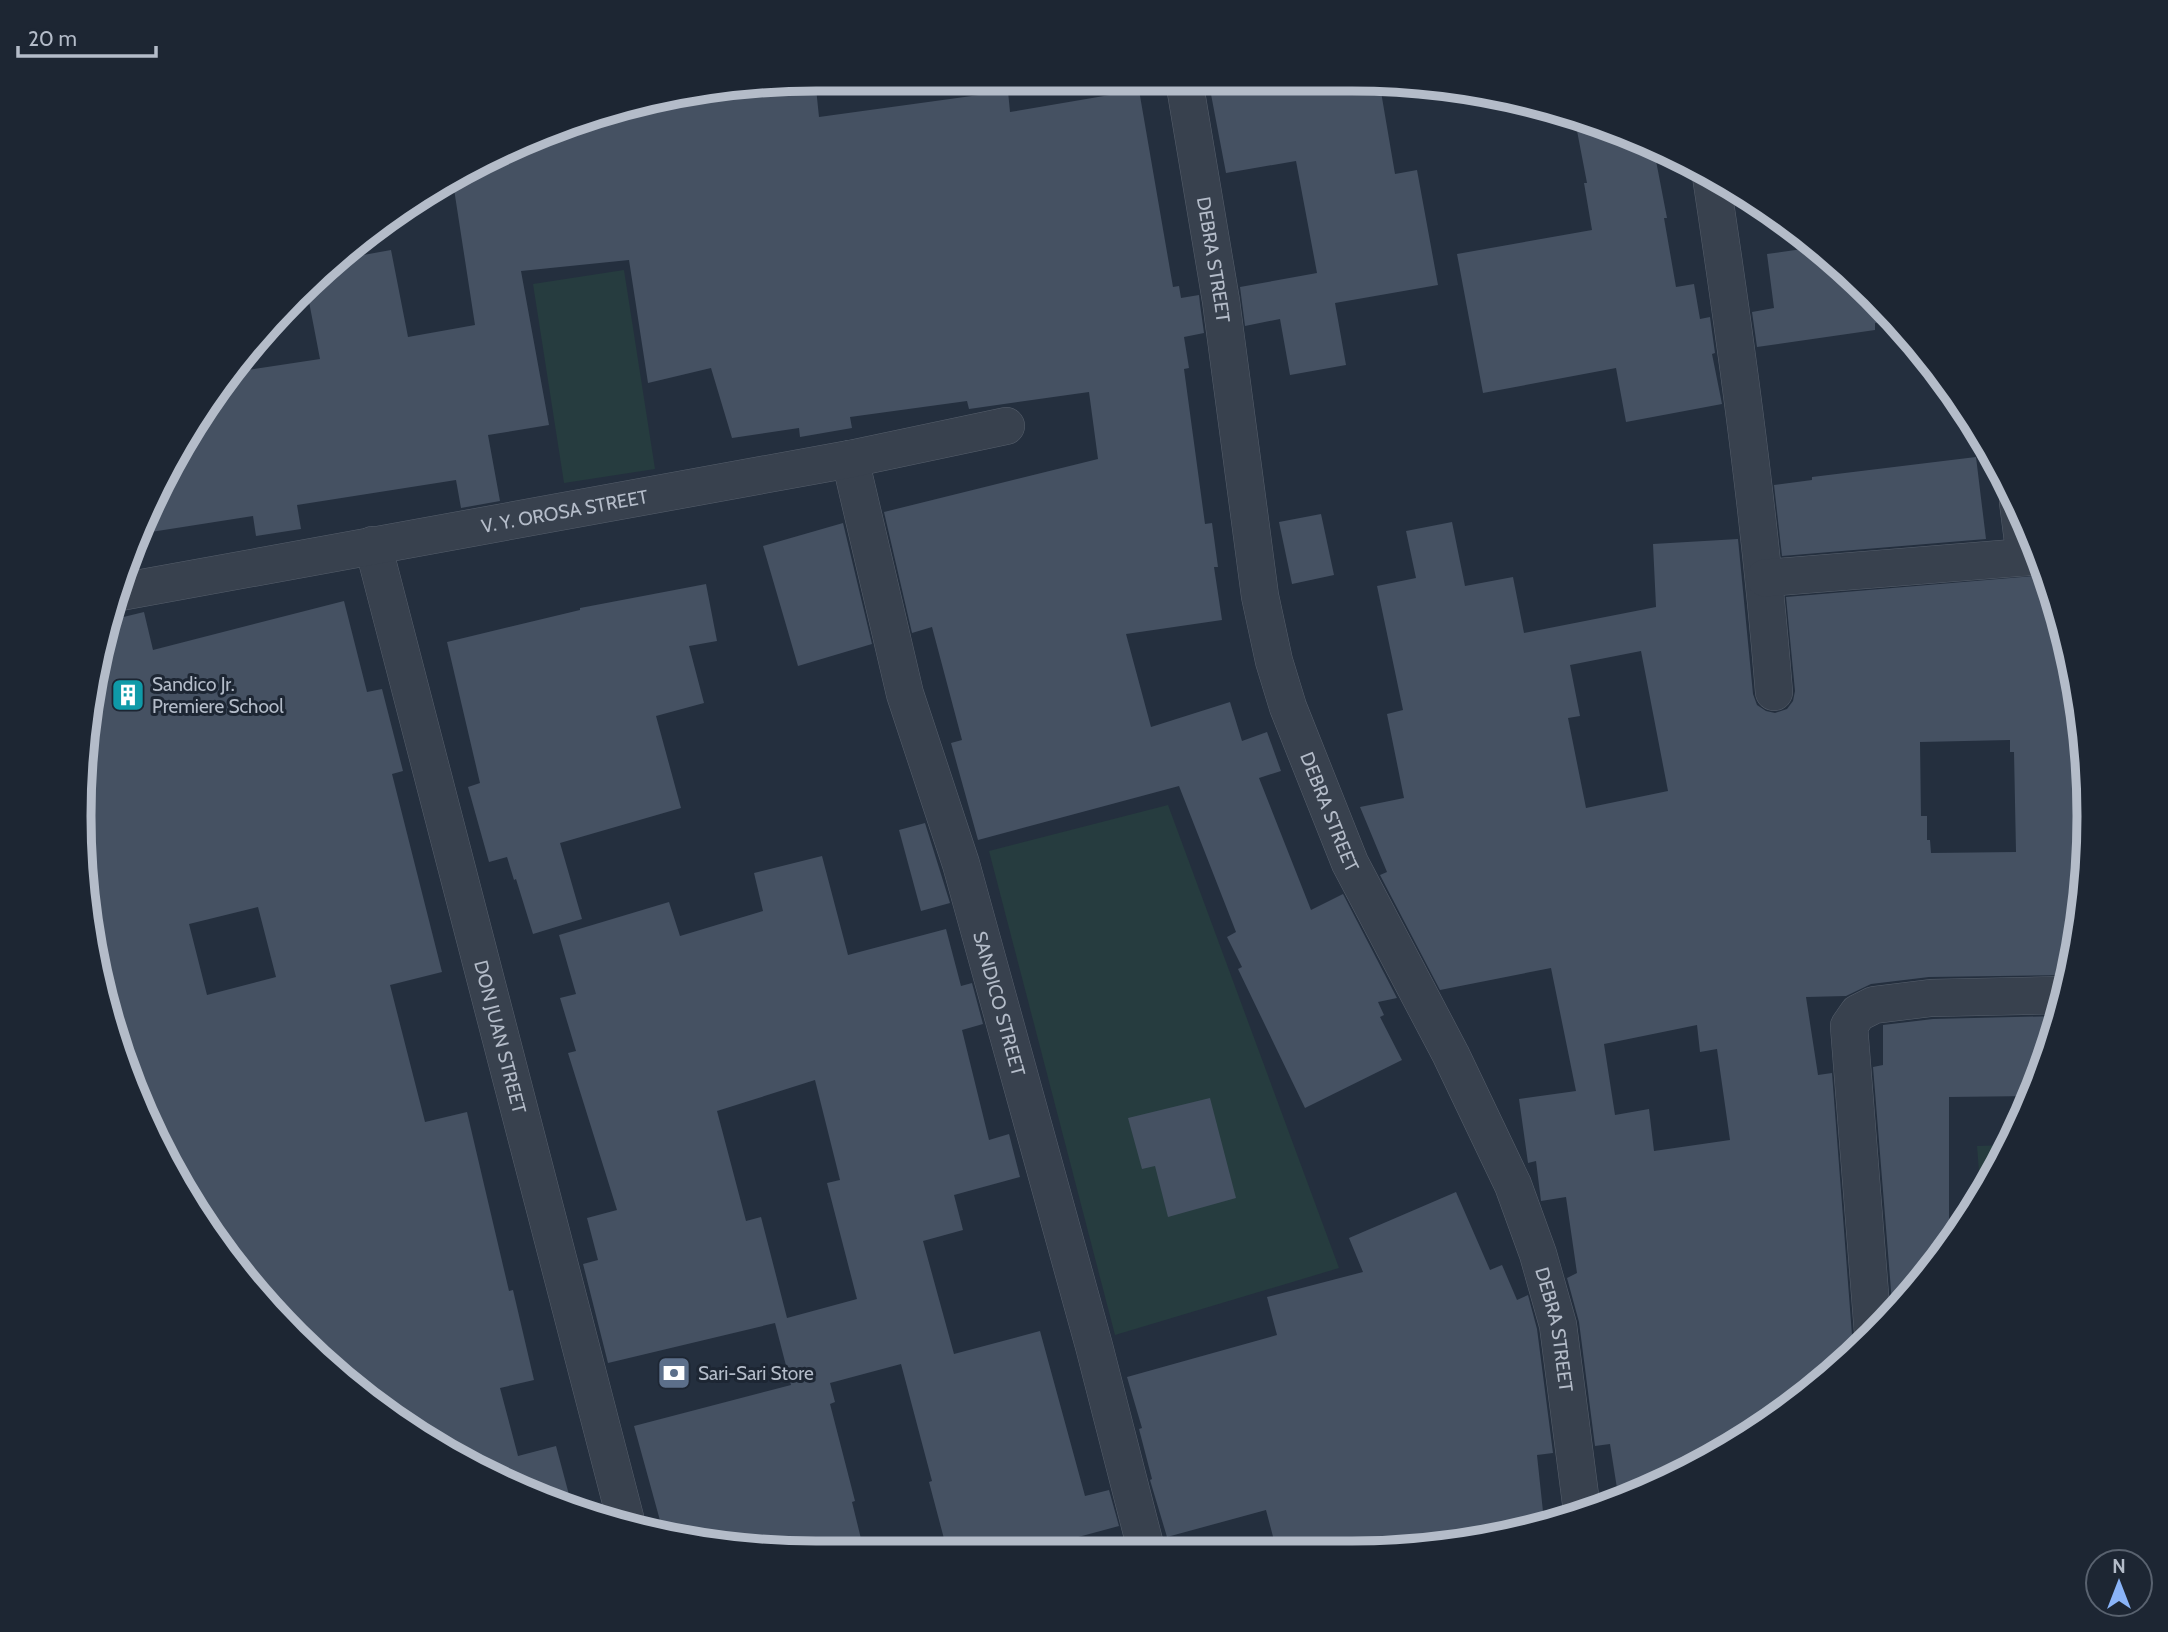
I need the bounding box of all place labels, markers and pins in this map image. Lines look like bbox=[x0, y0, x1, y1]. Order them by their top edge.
place label: Sandico Jr. Premiere School bbox=[152, 673, 284, 718]
building icon: Sandico Jr. Premiere School bbox=[109, 676, 147, 714]
bank icon: Sari-Sari Store bbox=[655, 1354, 693, 1392]
place label: Sari-Sari Store bbox=[698, 1362, 814, 1385]

